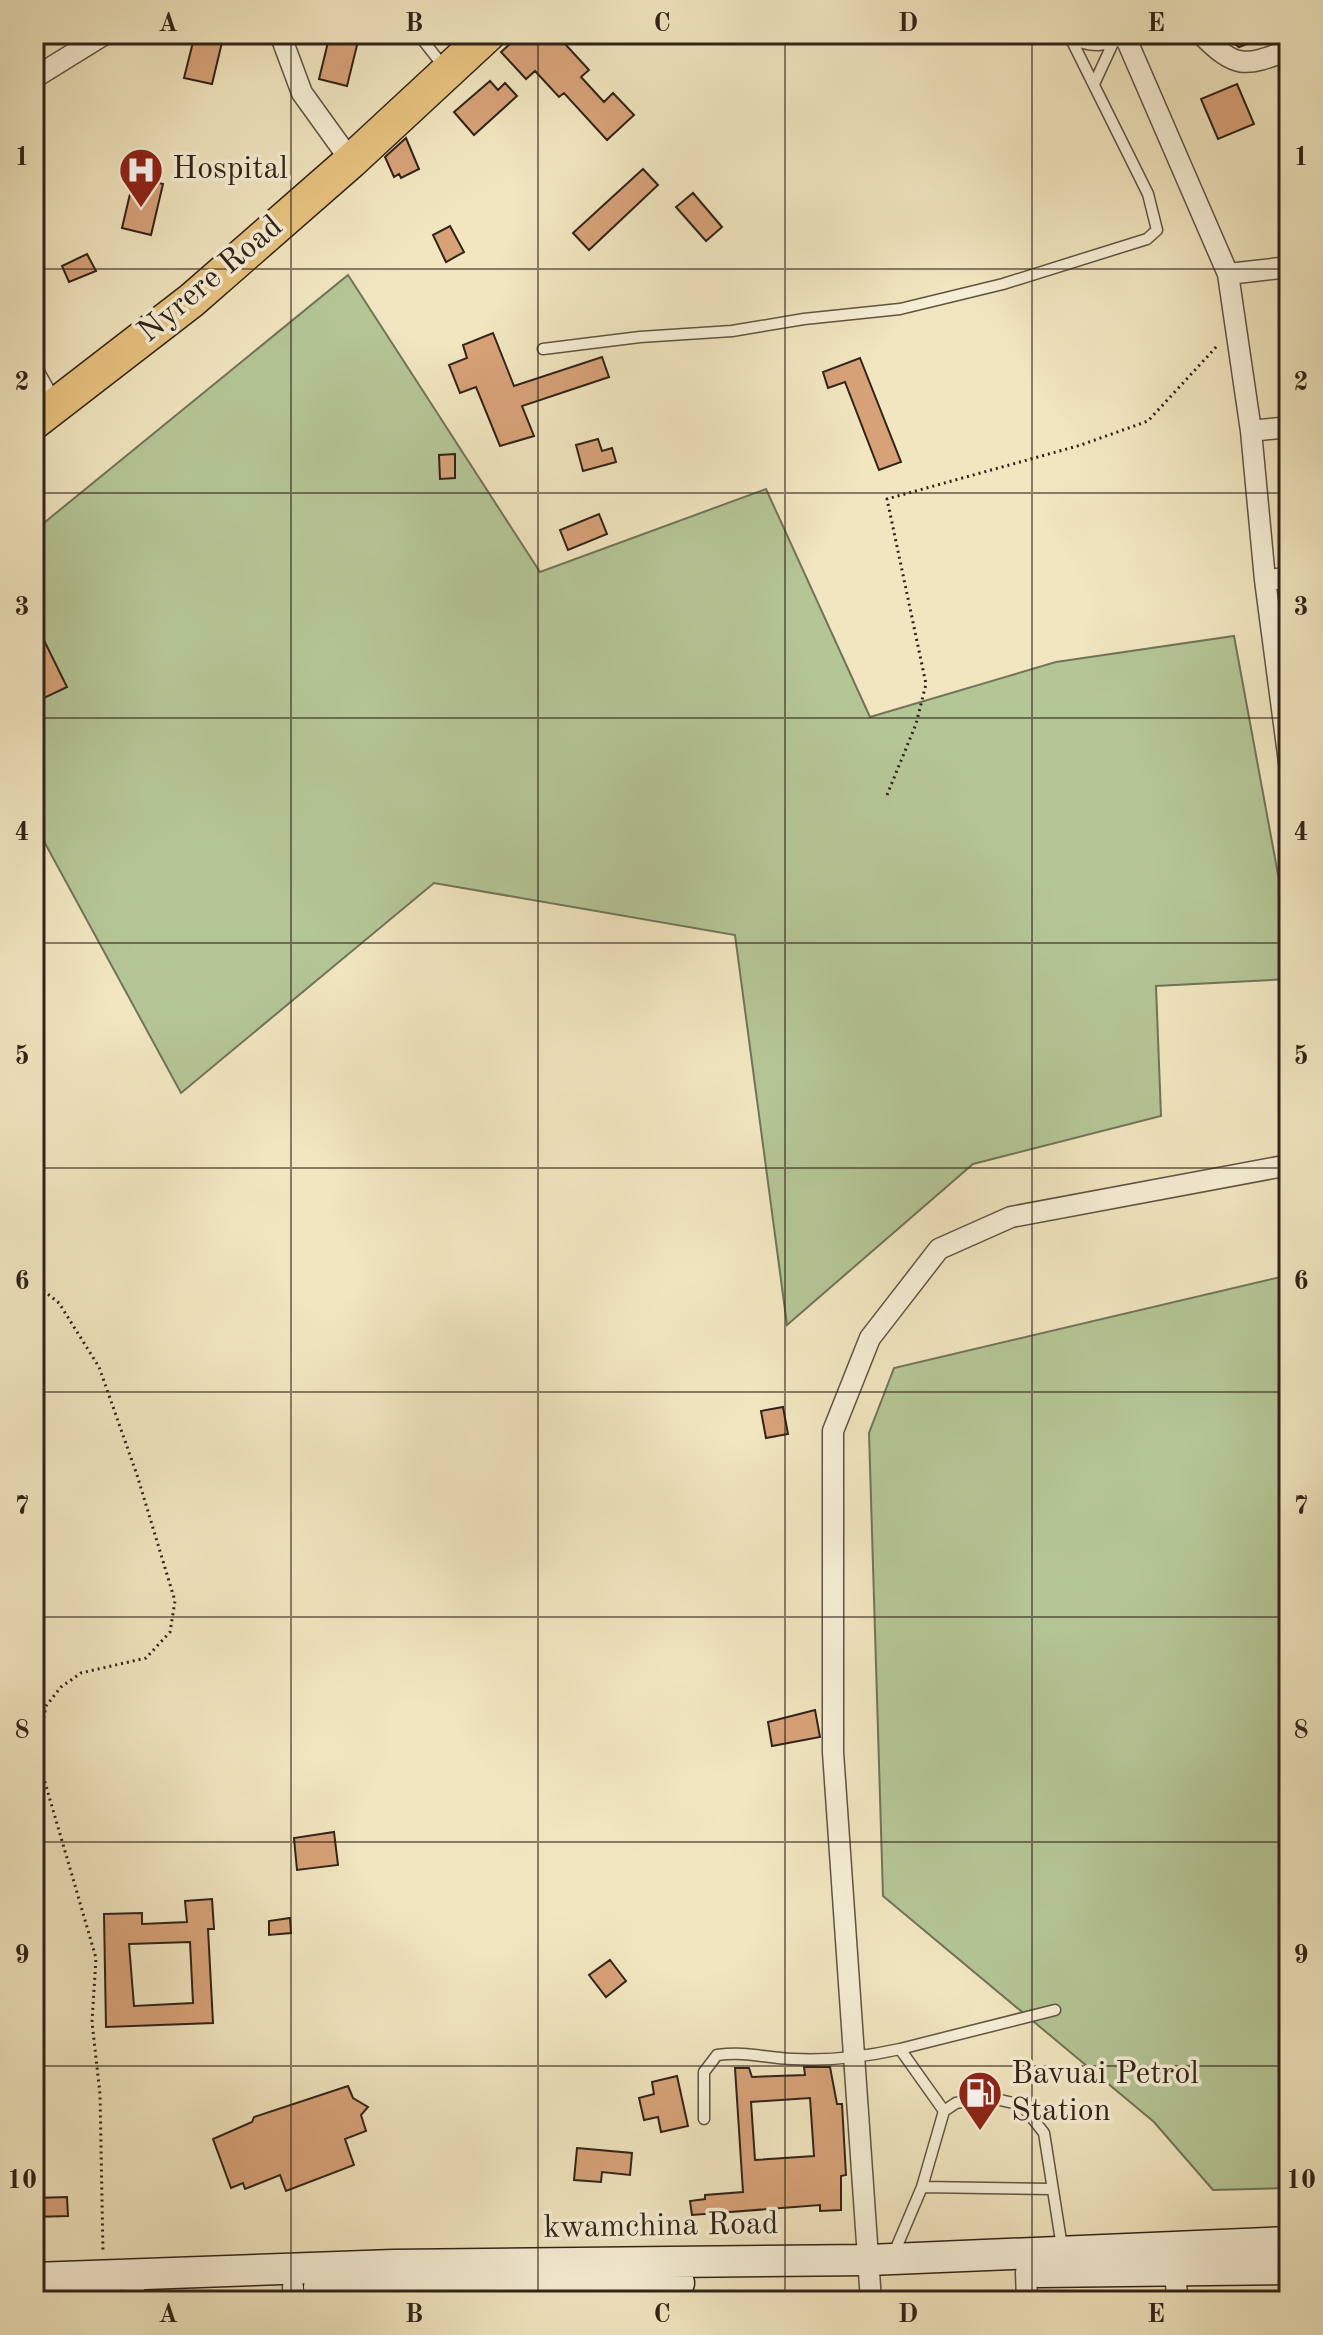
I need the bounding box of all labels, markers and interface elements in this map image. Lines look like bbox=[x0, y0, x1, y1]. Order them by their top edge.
text: A bbox=[158, 11, 178, 37]
text: B bbox=[405, 11, 423, 37]
text: C bbox=[653, 11, 671, 37]
text: D bbox=[898, 11, 918, 37]
text: E bbox=[1147, 11, 1165, 37]
text: 1 bbox=[14, 145, 30, 171]
text: 1 bbox=[1293, 145, 1309, 171]
hospital icon: Hospital bbox=[117, 146, 165, 209]
place label: Hospital bbox=[172, 154, 288, 186]
street label: Nyrere Road bbox=[133, 211, 289, 349]
text: 2 bbox=[14, 370, 30, 396]
text: 2 bbox=[1293, 370, 1309, 396]
text: 3 bbox=[14, 595, 30, 621]
text: 3 bbox=[1293, 595, 1309, 621]
text: 4 bbox=[14, 820, 30, 846]
text: 4 bbox=[1293, 820, 1309, 846]
text: 5 bbox=[14, 1044, 30, 1070]
text: 5 bbox=[1293, 1044, 1309, 1070]
text: 6 bbox=[14, 1269, 30, 1295]
text: 6 bbox=[1293, 1269, 1309, 1295]
text: 7 bbox=[14, 1494, 30, 1520]
text: 7 bbox=[1293, 1494, 1309, 1520]
text: 8 bbox=[14, 1718, 30, 1744]
text: 8 bbox=[1293, 1718, 1309, 1744]
text: 9 bbox=[14, 1943, 30, 1969]
text: 9 bbox=[1293, 1943, 1309, 1969]
place label: Bavuai Petrol Station bbox=[1011, 2059, 1199, 2128]
fuel station icon: Bavuai Petrol Station bbox=[956, 2069, 1004, 2132]
text: 10 bbox=[7, 2168, 37, 2194]
text: 10 bbox=[1286, 2168, 1316, 2194]
street label: kwamchina Road bbox=[543, 2209, 779, 2245]
text: A bbox=[158, 2302, 178, 2328]
text: B bbox=[405, 2302, 423, 2328]
text: C bbox=[653, 2302, 671, 2328]
text: D bbox=[898, 2302, 918, 2328]
text: E bbox=[1147, 2302, 1165, 2328]

